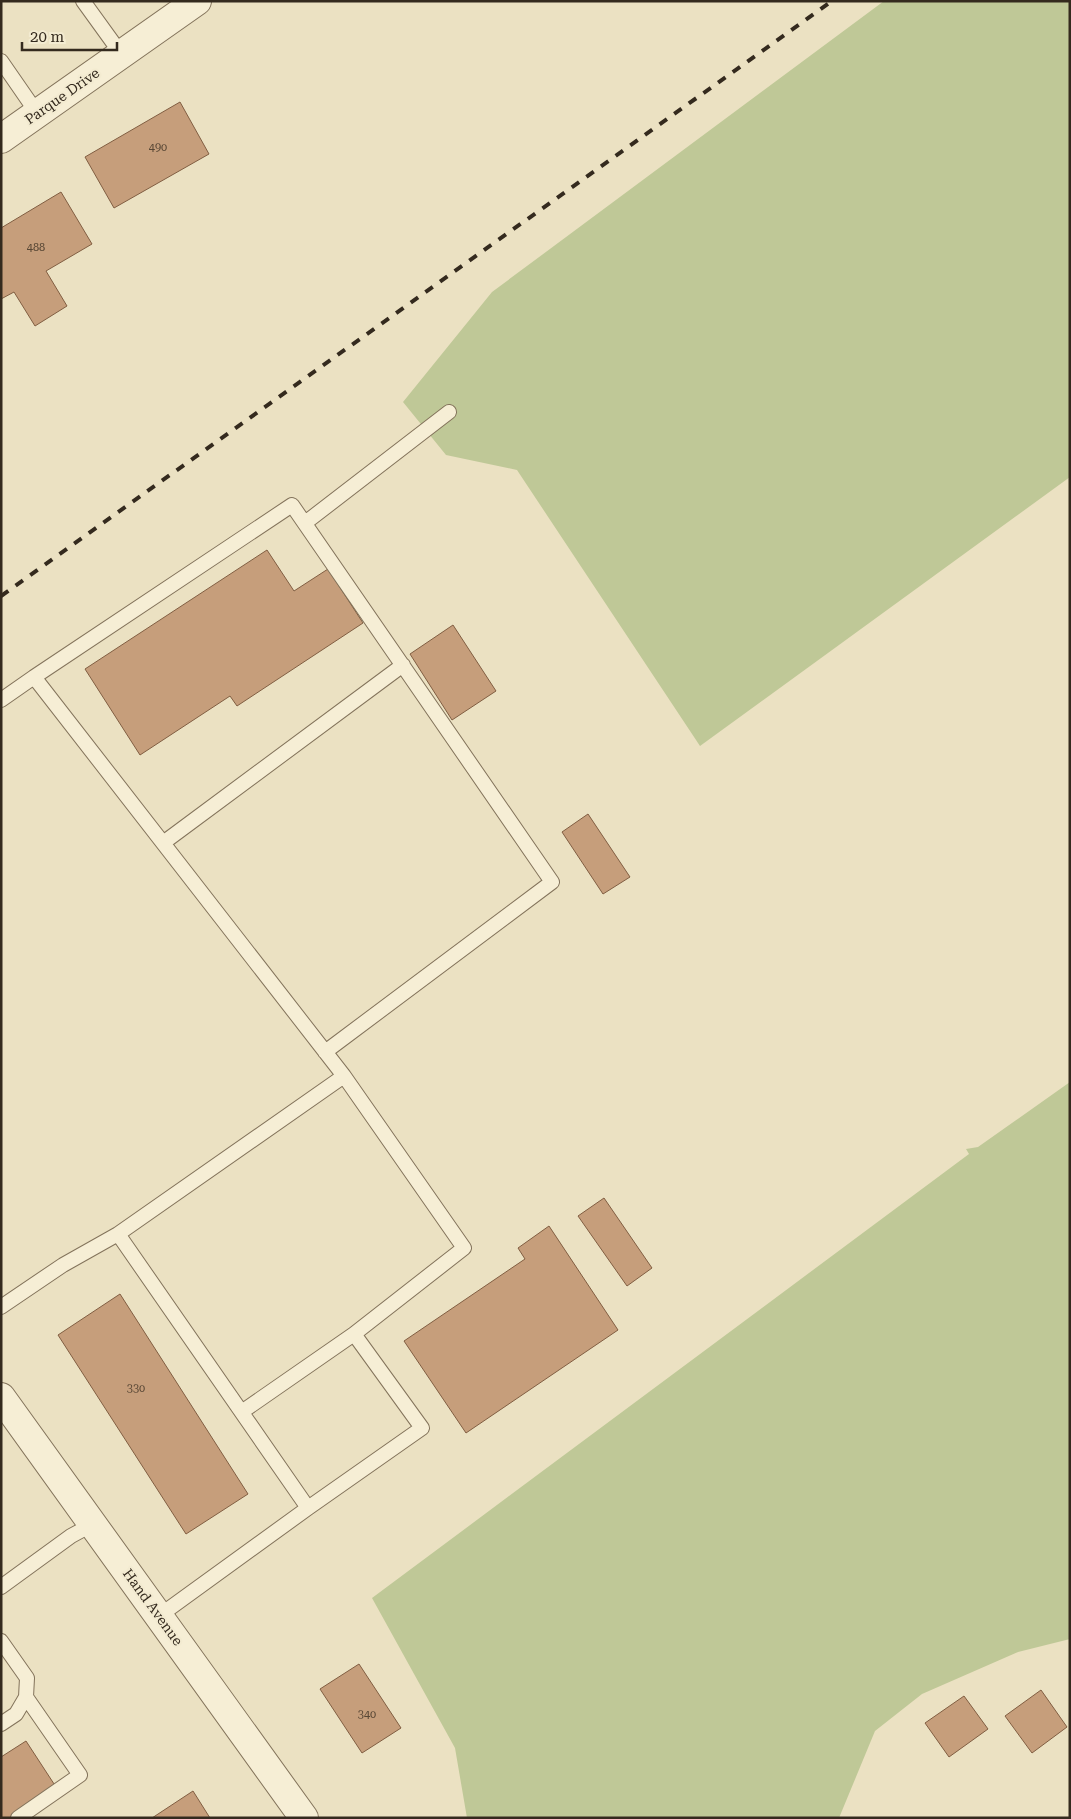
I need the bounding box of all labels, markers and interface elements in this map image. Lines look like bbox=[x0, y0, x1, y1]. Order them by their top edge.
scale bar bbox=[22, 20, 118, 52]
text: 20 m bbox=[30, 28, 65, 46]
street label: Parque Drive bbox=[22, 64, 103, 128]
house number: 490 bbox=[149, 141, 167, 154]
house number: 488 bbox=[27, 241, 45, 254]
house number: 330 bbox=[127, 1382, 145, 1395]
street label: Hand Avenue bbox=[120, 1566, 186, 1649]
house number: 340 bbox=[358, 1708, 376, 1721]

